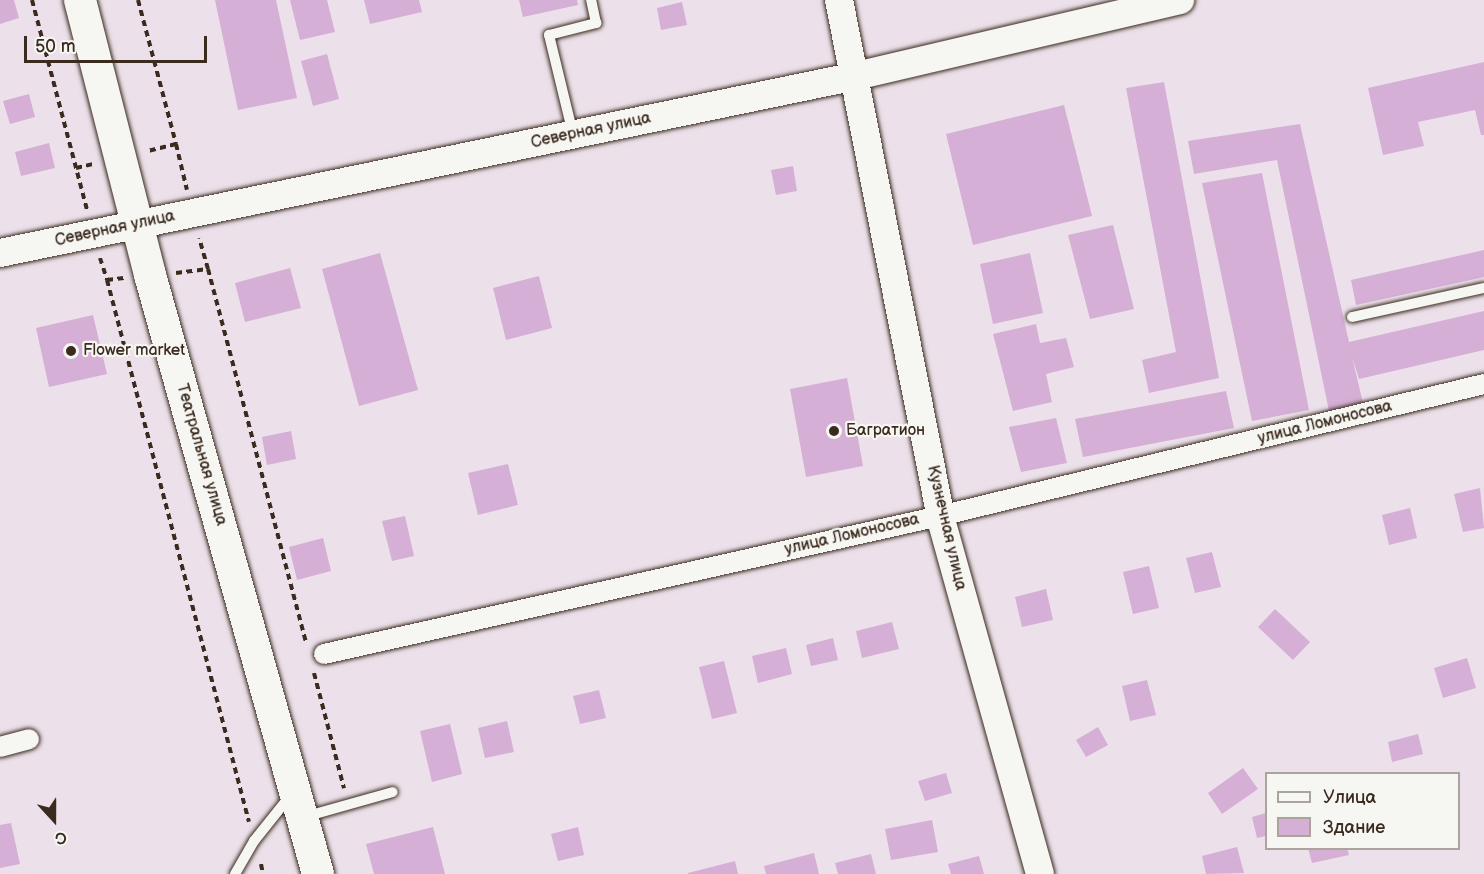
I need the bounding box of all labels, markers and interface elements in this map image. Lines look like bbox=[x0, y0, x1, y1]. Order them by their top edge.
scale bar bbox=[27, 24, 210, 62]
text: 50 m bbox=[35, 36, 76, 57]
street label: Северная улица bbox=[529, 109, 653, 153]
street label: Северная улица bbox=[53, 207, 177, 251]
place label: Flower market bbox=[83, 341, 185, 361]
marker: Flower market bbox=[64, 344, 78, 358]
street label: Театральная улица bbox=[172, 382, 230, 528]
street label: улица Ломоносова bbox=[1256, 397, 1394, 449]
place label: Багратион bbox=[846, 421, 925, 441]
marker: Багратион bbox=[827, 424, 841, 438]
street label: Кузнечная улица bbox=[922, 464, 970, 592]
street label: улица Ломоносова bbox=[783, 510, 921, 560]
legend bbox=[1265, 772, 1460, 850]
text: Улица bbox=[1323, 787, 1376, 808]
north arrow bbox=[24, 790, 84, 850]
text: Здание bbox=[1323, 817, 1385, 838]
text: С bbox=[52, 826, 69, 848]

